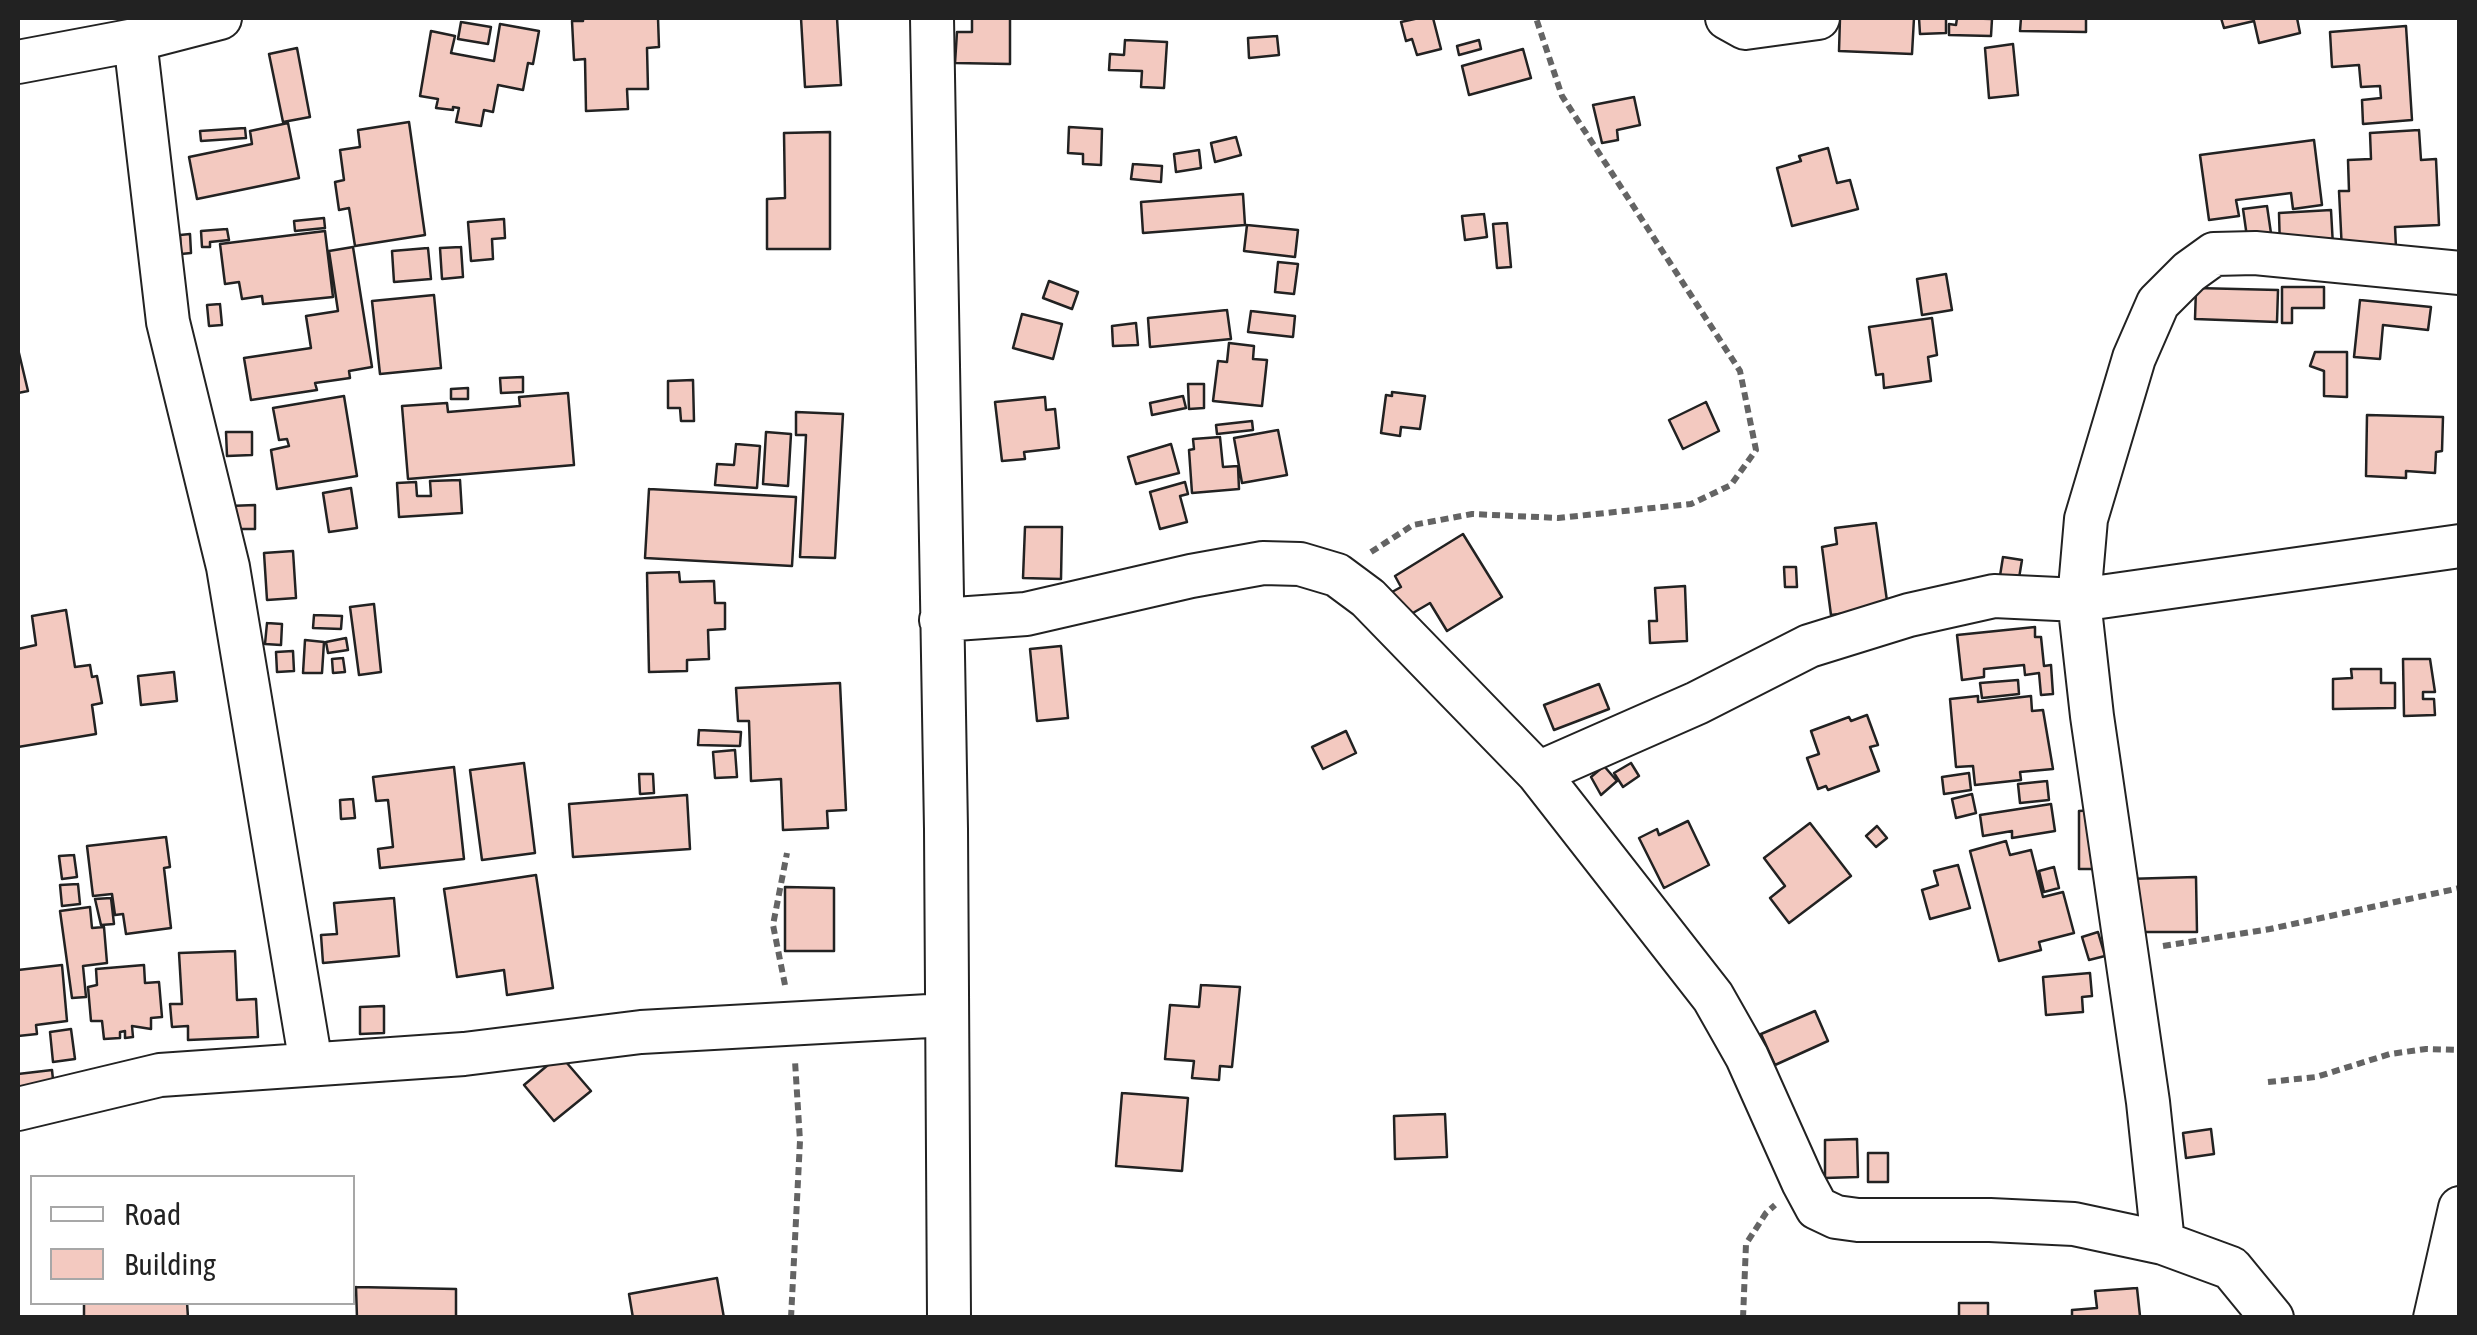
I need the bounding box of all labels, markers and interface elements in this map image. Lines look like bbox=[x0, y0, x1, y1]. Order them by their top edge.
legend bbox=[30, 1175, 355, 1305]
text: Road bbox=[124, 1197, 181, 1231]
text: Building bbox=[124, 1247, 216, 1281]

